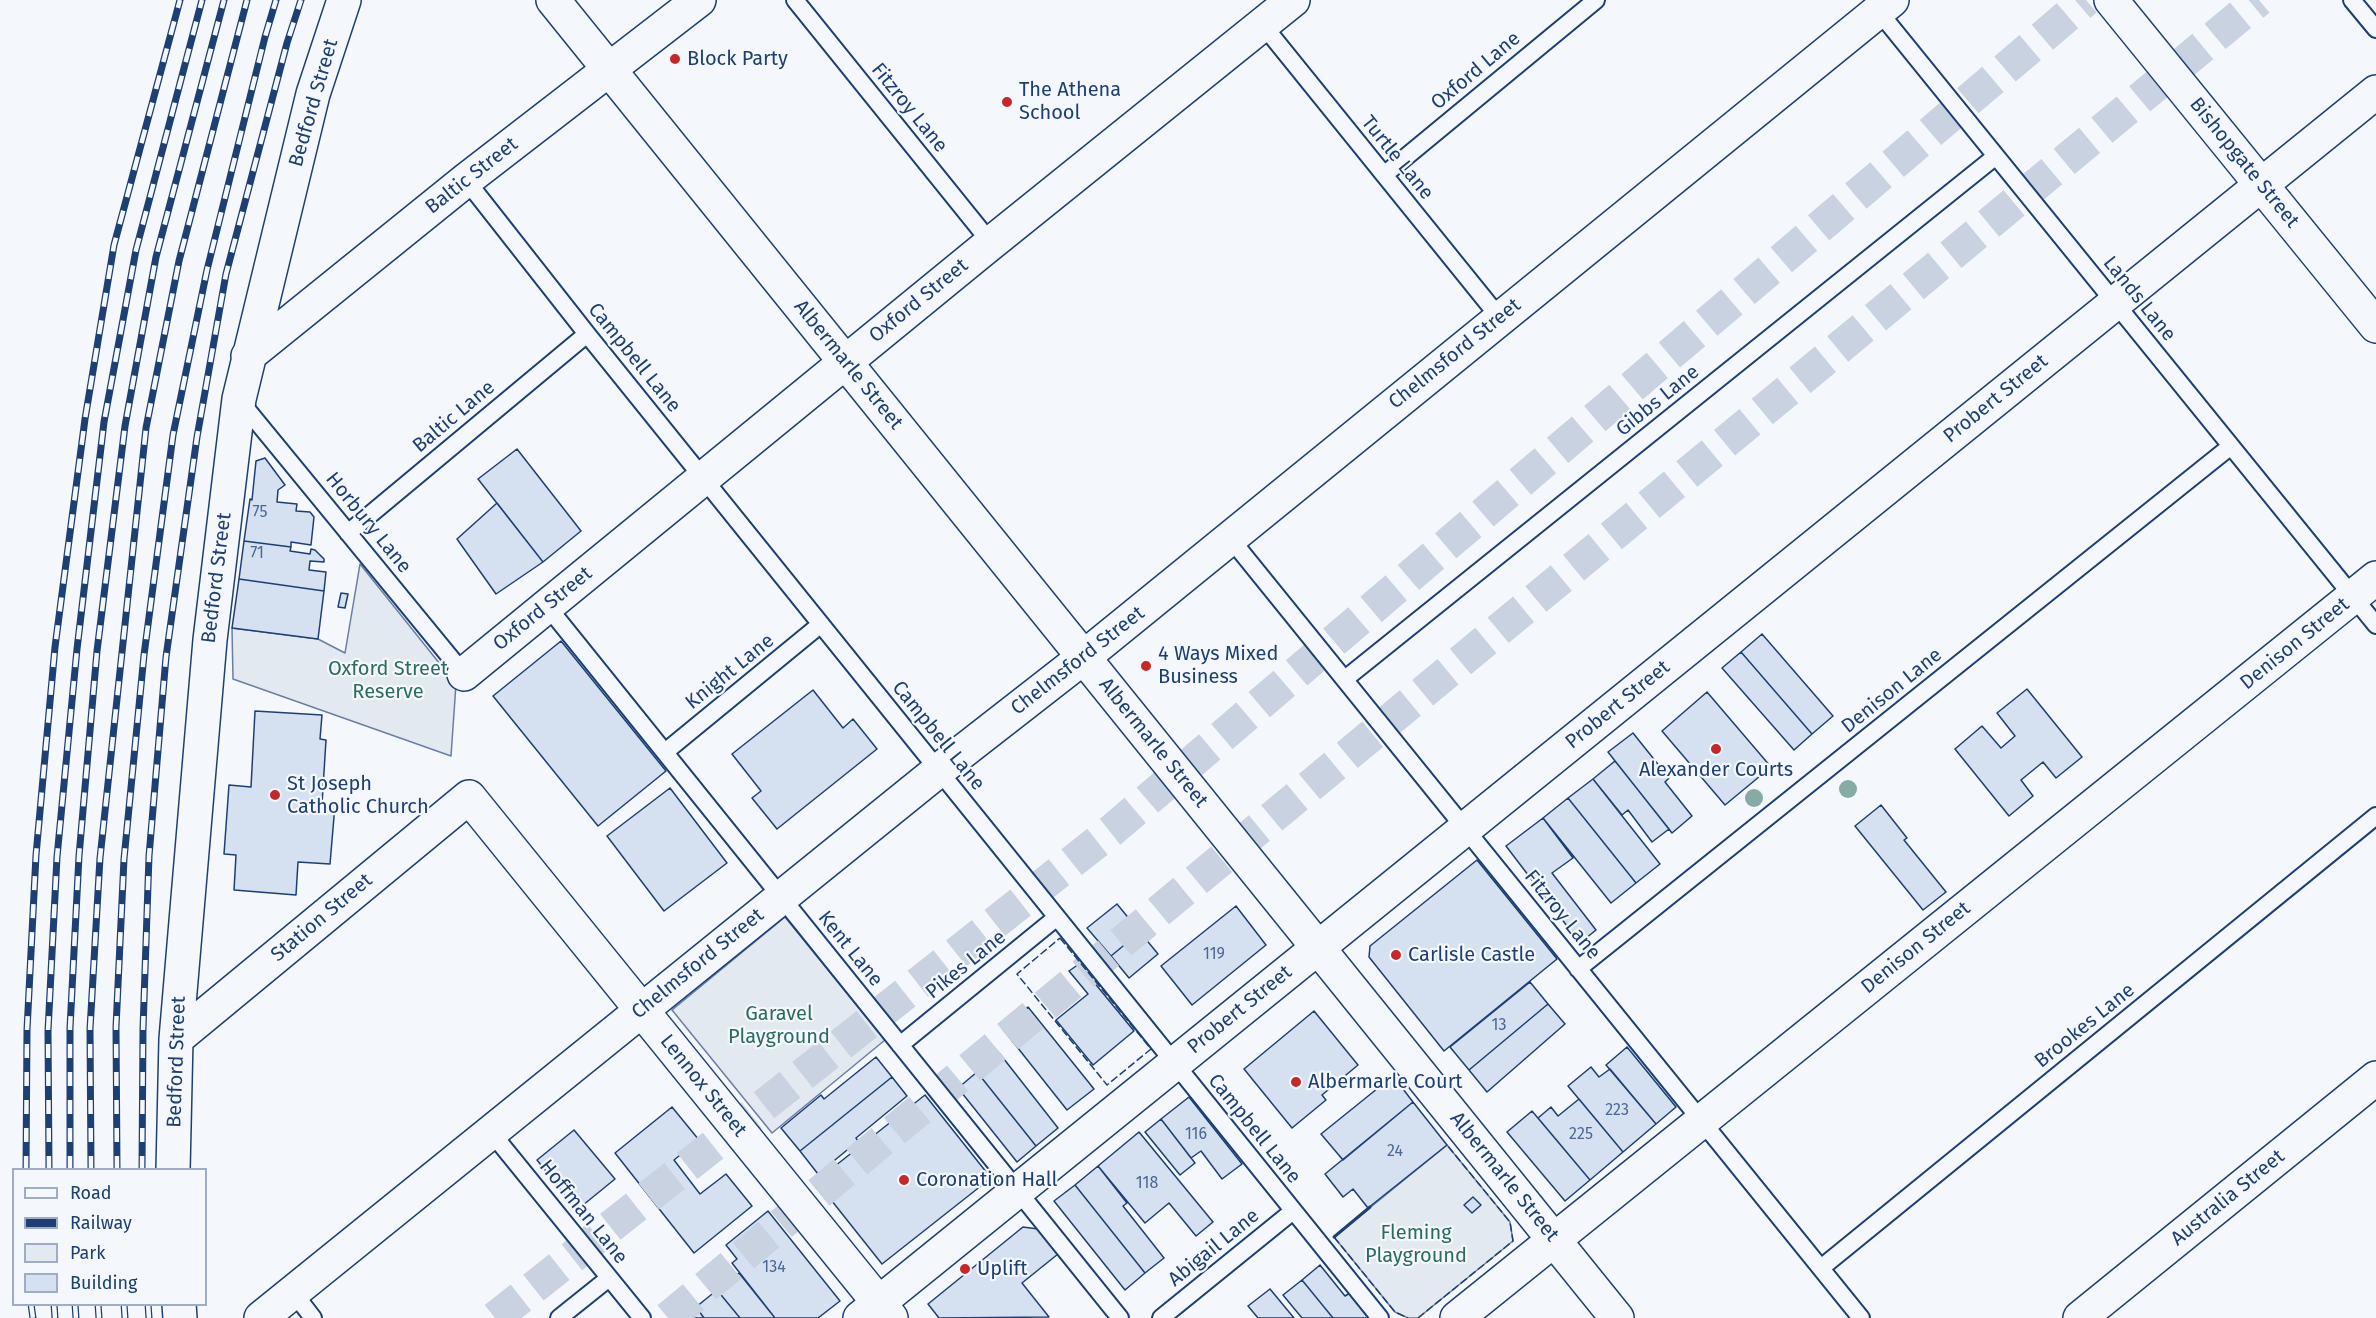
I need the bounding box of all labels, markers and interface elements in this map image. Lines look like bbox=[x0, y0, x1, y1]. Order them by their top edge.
street label: Oxford Lane bbox=[1426, 27, 1526, 115]
street label: Bedford Street bbox=[284, 36, 344, 170]
place label: Block Party bbox=[687, 47, 788, 71]
marker: Block Party bbox=[668, 52, 682, 66]
street label: Fitzroy Lane bbox=[866, 59, 952, 157]
place label: The Athena School bbox=[1019, 78, 1121, 125]
street label: Bishopgate Street bbox=[2184, 93, 2304, 233]
marker: The Athena School bbox=[1000, 95, 1014, 109]
street label: Turtle Lane bbox=[1356, 111, 1438, 205]
street label: Baltic Street bbox=[421, 132, 523, 220]
street label: Lands Lane bbox=[2098, 252, 2180, 346]
street label: Oxford Street bbox=[865, 254, 973, 348]
street label: Chelmsford Street bbox=[1384, 293, 1526, 415]
street label: Albermarle Street bbox=[788, 295, 908, 435]
street label: Campbell Lane bbox=[583, 298, 685, 418]
street label: Probert Street bbox=[1939, 350, 2053, 448]
street label: Gibbs Lane bbox=[1612, 360, 1704, 442]
street label: Baltic Lane bbox=[408, 376, 500, 458]
street label: Horbury Lane bbox=[320, 468, 416, 578]
house number: 75 bbox=[253, 503, 267, 523]
street label: Bedford Street bbox=[197, 511, 237, 645]
house number: 71 bbox=[250, 544, 264, 564]
street label: Oxford Street bbox=[489, 562, 597, 656]
street label: Denison Street bbox=[2236, 593, 2354, 695]
street label: Chelmsford Street bbox=[1006, 601, 1150, 721]
street label: Knight Lane bbox=[681, 629, 779, 715]
place label: 4 Ways Mixed Business bbox=[1158, 642, 1278, 689]
street label: Denison Lane bbox=[1837, 643, 1947, 739]
street label: Probert Street bbox=[1561, 656, 1675, 754]
park label: Oxford Street Reserve bbox=[328, 657, 448, 704]
marker: 4 Ways Mixed Business bbox=[1139, 659, 1153, 673]
street label: Albermarle Street bbox=[1093, 673, 1213, 813]
street label: Campbell Lane bbox=[887, 676, 989, 796]
marker: Alexander Courts bbox=[1709, 742, 1723, 756]
place label: Alexander Courts bbox=[1639, 758, 1793, 782]
place label: St Joseph Catholic Church bbox=[287, 772, 429, 819]
marker: St Joseph Catholic Church bbox=[268, 788, 282, 802]
street label: Fitzroy Lane bbox=[1519, 866, 1605, 964]
street label: Station Street bbox=[267, 869, 377, 967]
street label: Denison Street bbox=[1857, 897, 1975, 999]
street label: Chelmsford Street bbox=[627, 903, 769, 1025]
street label: Kent Lane bbox=[812, 907, 888, 991]
street label: Pikes Lane bbox=[921, 925, 1011, 1005]
place label: Carlisle Castle bbox=[1408, 943, 1535, 967]
house number: 119 bbox=[1203, 945, 1225, 965]
marker: Carlisle Castle bbox=[1389, 948, 1403, 962]
street label: Probert Street bbox=[1183, 961, 1297, 1059]
street label: Brookes Lane bbox=[2030, 978, 2140, 1074]
street label: Bedford Street bbox=[163, 996, 191, 1128]
park label: Garavel Playground bbox=[728, 1002, 830, 1049]
house number: 13 bbox=[1492, 1016, 1506, 1036]
street label: Lennox Street bbox=[654, 1030, 752, 1142]
street label: Campbell Lane bbox=[1203, 1069, 1305, 1189]
place label: Albermarle Court bbox=[1308, 1070, 1463, 1094]
marker: Albermarle Court bbox=[1289, 1075, 1303, 1089]
house number: 223 bbox=[1605, 1101, 1629, 1121]
street label: Albermarle Street bbox=[1444, 1107, 1564, 1247]
house number: 116 bbox=[1185, 1125, 1207, 1145]
house number: 225 bbox=[1569, 1125, 1593, 1145]
house number: 24 bbox=[1387, 1142, 1403, 1162]
street label: Australia Street bbox=[2166, 1145, 2290, 1251]
street label: Hoffman Lane bbox=[534, 1155, 632, 1269]
legend bbox=[12, 1168, 207, 1306]
place label: Coronation Hall bbox=[916, 1168, 1057, 1192]
marker: Coronation Hall bbox=[897, 1173, 911, 1187]
house number: 118 bbox=[1136, 1174, 1158, 1194]
text: Road bbox=[70, 1182, 112, 1204]
street label: Abigail Lane bbox=[1164, 1204, 1264, 1292]
text: Railway bbox=[70, 1212, 132, 1234]
park label: Fleming Playground bbox=[1365, 1221, 1467, 1268]
text: Park bbox=[70, 1242, 105, 1264]
place label: Uplift bbox=[977, 1257, 1028, 1281]
house number: 134 bbox=[762, 1258, 786, 1278]
marker: Uplift bbox=[958, 1262, 972, 1276]
text: Building bbox=[70, 1272, 137, 1294]

